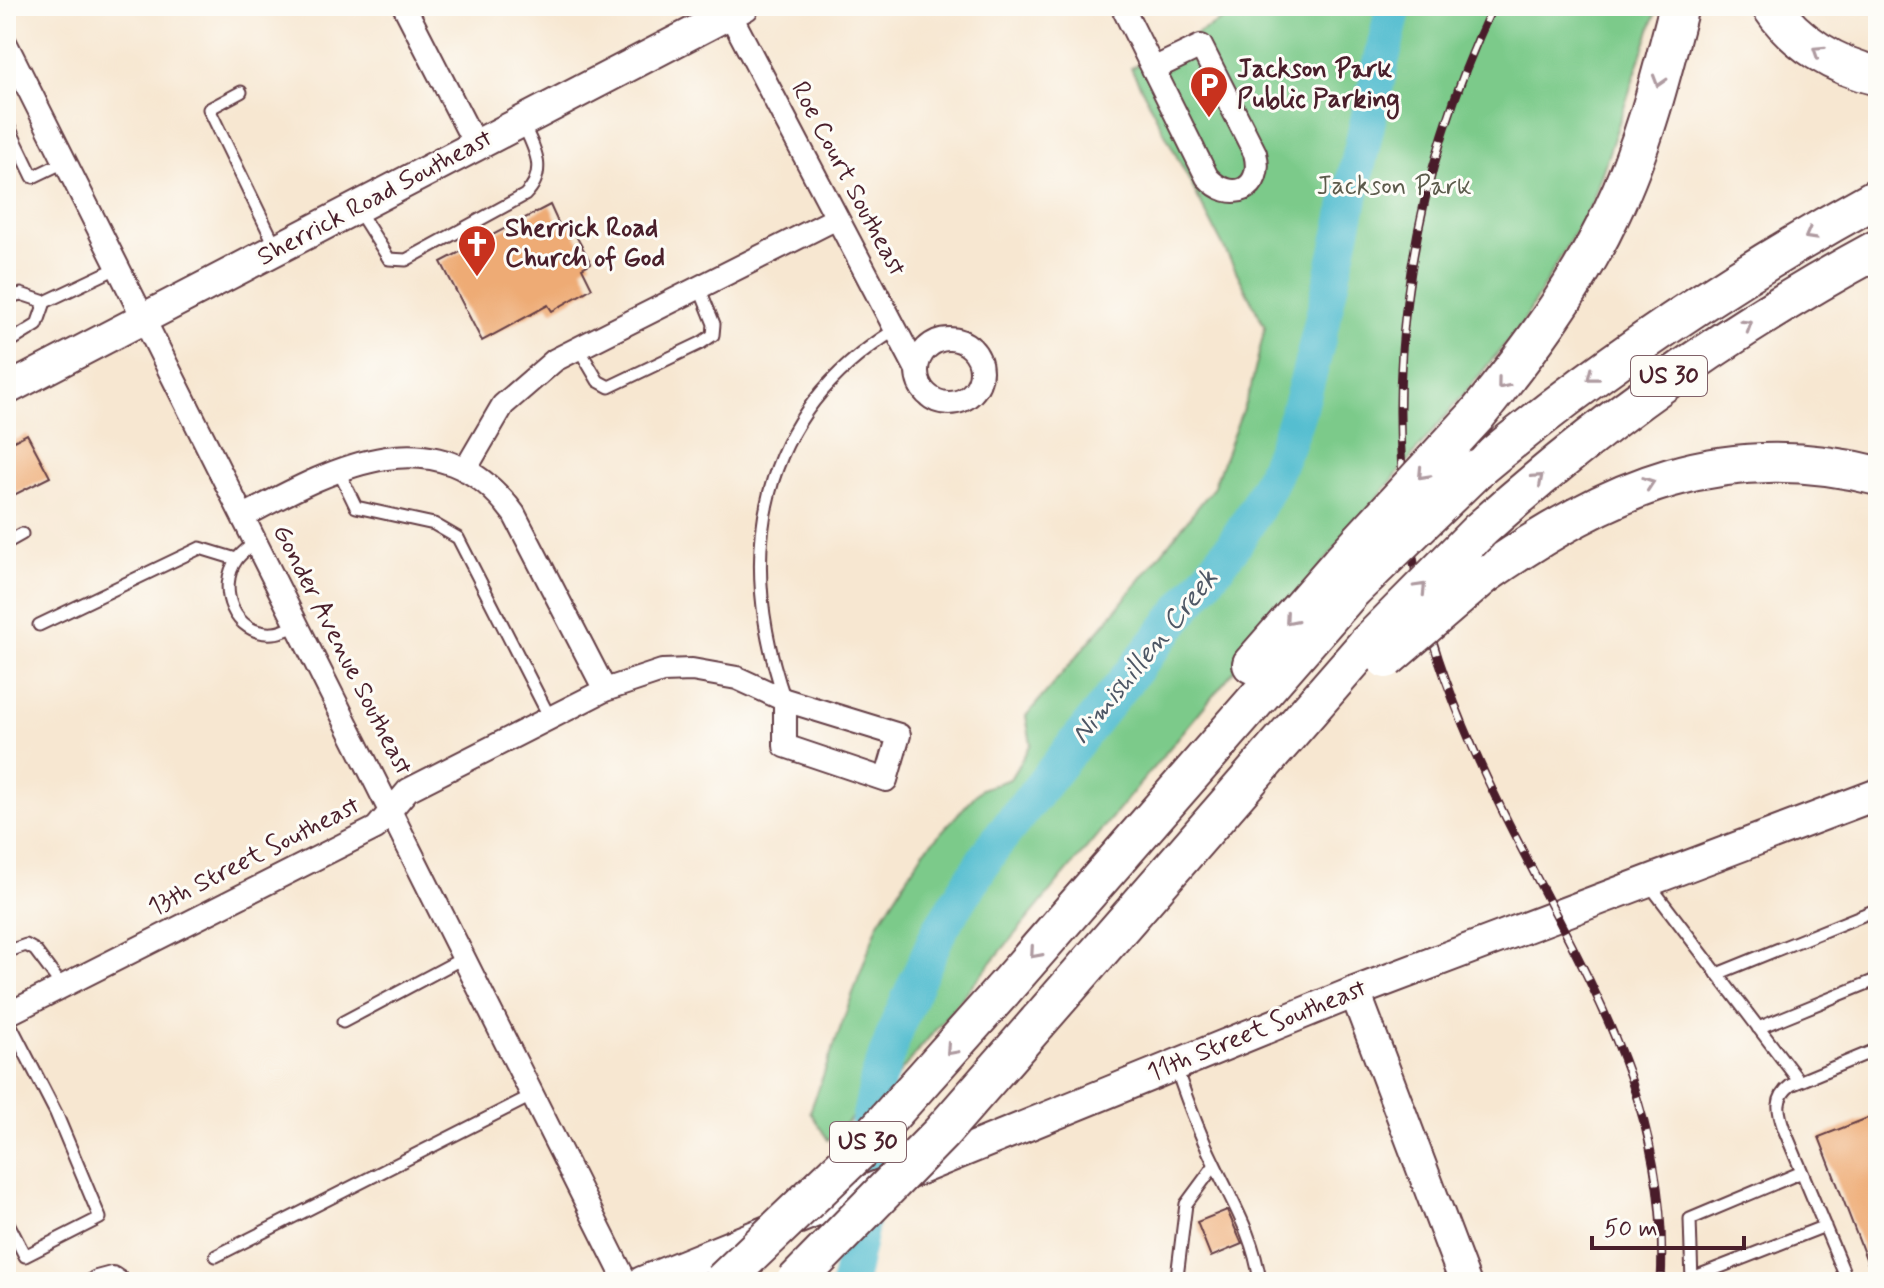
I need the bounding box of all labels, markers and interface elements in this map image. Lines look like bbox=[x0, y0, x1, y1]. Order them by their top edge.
one-way arrow bbox=[1812, 45, 1827, 60]
place label: Jackson Park Public Parking bbox=[1237, 53, 1400, 120]
parking icon: Jackson Park Public Parking bbox=[1188, 64, 1230, 119]
one-way arrow bbox=[1652, 74, 1668, 88]
street label: Roe Court Southeast bbox=[782, 76, 914, 282]
street label: Sherrick Road Southeast bbox=[251, 122, 499, 274]
park label: Jackson Park bbox=[1316, 170, 1472, 204]
place label: Sherrick Road Church of God bbox=[505, 212, 665, 276]
church icon: Sherrick Road Church of God bbox=[456, 223, 498, 278]
one-way arrow bbox=[1804, 225, 1818, 241]
one-way arrow bbox=[1738, 319, 1753, 334]
road number: US 30 bbox=[1631, 356, 1707, 396]
one-way arrow bbox=[1586, 367, 1601, 381]
one-way arrow bbox=[1497, 375, 1511, 390]
one-way arrow bbox=[1418, 465, 1433, 479]
one-way arrow bbox=[1528, 474, 1543, 488]
one-way arrow bbox=[1641, 476, 1655, 493]
street label: Gonder Avenue Southeast bbox=[264, 519, 420, 781]
water label: Nimishillen Creek bbox=[1063, 562, 1227, 752]
one-way arrow bbox=[1412, 583, 1426, 597]
one-way arrow bbox=[1285, 609, 1300, 624]
street label: 13th Street Southeast bbox=[142, 789, 366, 925]
one-way arrow bbox=[1030, 944, 1045, 959]
street label: 11th Street Southeast bbox=[1142, 971, 1372, 1091]
one-way arrow bbox=[946, 1040, 961, 1055]
road number: US 30 bbox=[830, 1122, 906, 1162]
scale bar bbox=[1592, 1200, 1744, 1250]
text: 50 m bbox=[1604, 1214, 1658, 1245]

